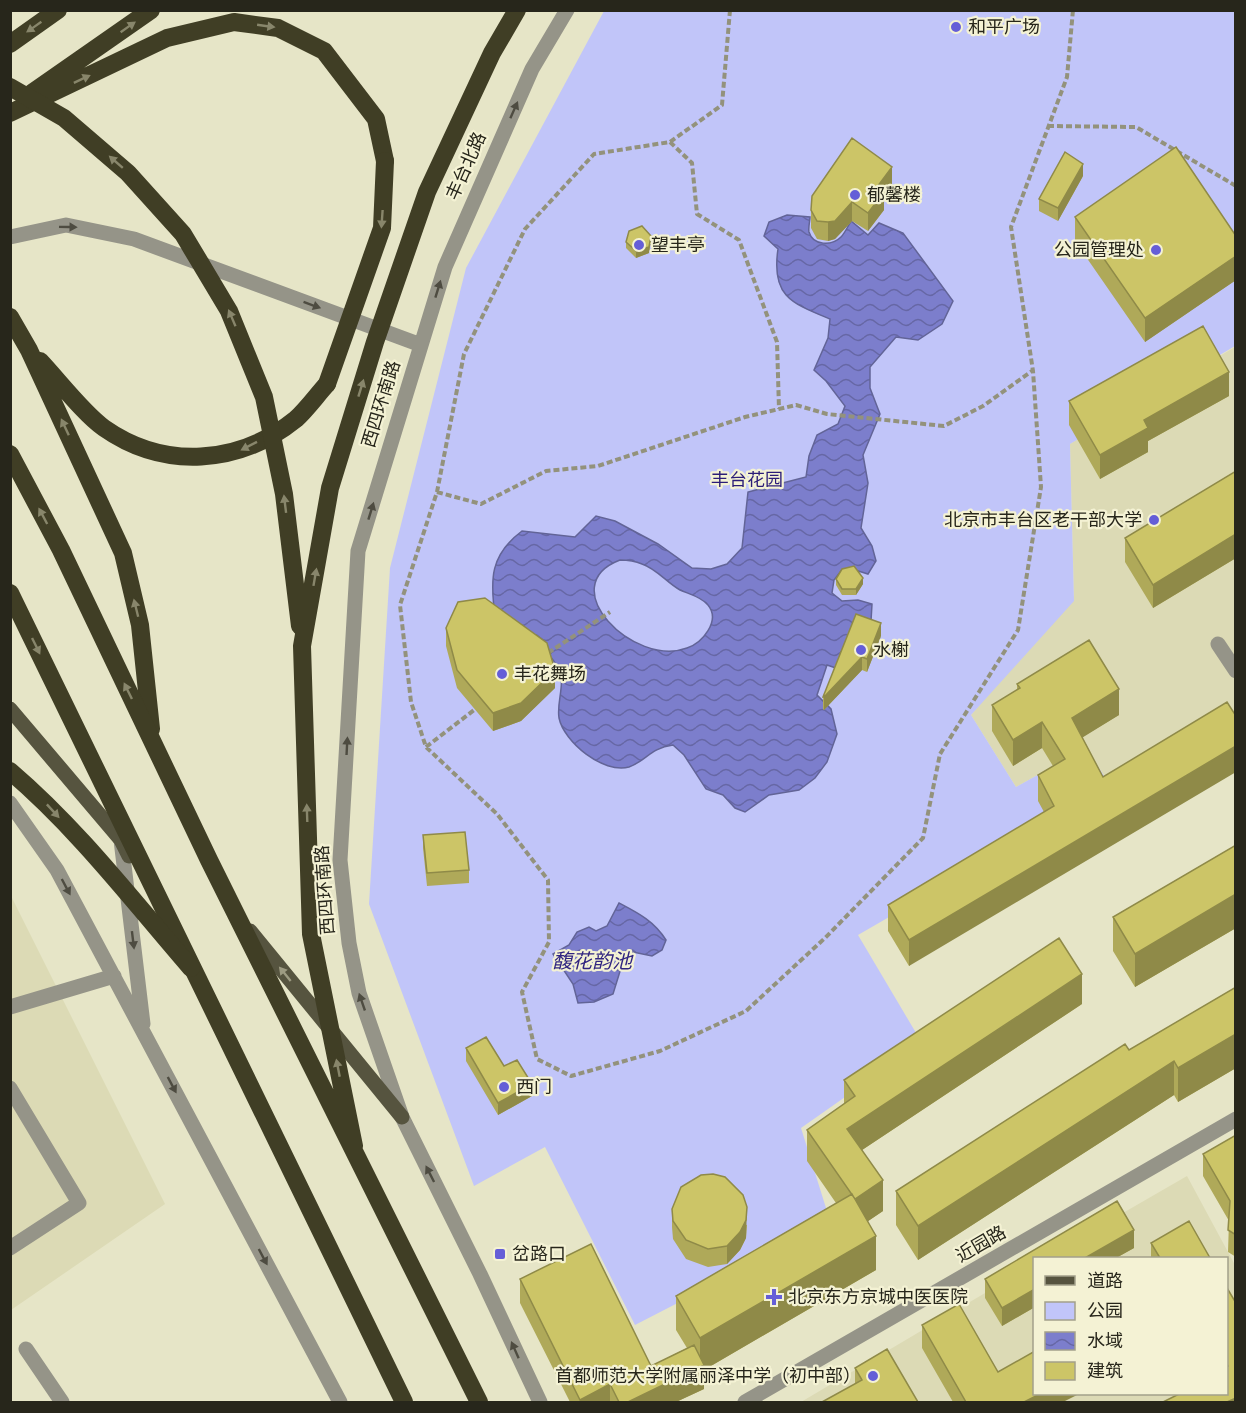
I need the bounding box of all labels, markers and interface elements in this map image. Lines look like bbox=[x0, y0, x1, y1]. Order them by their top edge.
place label: 和平广场 bbox=[968, 17, 1040, 40]
marker: 和平广场 bbox=[949, 20, 963, 34]
one-way arrow bbox=[27, 21, 43, 33]
one-way arrow bbox=[119, 21, 135, 33]
one-way arrow bbox=[257, 22, 276, 31]
one-way arrow bbox=[74, 74, 91, 83]
one-way arrow bbox=[509, 100, 519, 118]
street label: 丰台北路 bbox=[442, 129, 493, 204]
one-way arrow bbox=[108, 156, 124, 169]
place label: 郁馨楼 bbox=[867, 185, 921, 208]
marker: 郁馨楼 bbox=[848, 188, 862, 202]
one-way arrow bbox=[377, 210, 387, 229]
one-way arrow bbox=[58, 222, 77, 232]
place label: 望丰亭 bbox=[651, 235, 705, 258]
marker: 望丰亭 bbox=[632, 238, 646, 252]
place label: 公园管理处 bbox=[1054, 240, 1144, 263]
marker: 公园管理处 bbox=[1149, 243, 1163, 257]
one-way arrow bbox=[434, 280, 443, 298]
one-way arrow bbox=[304, 300, 322, 310]
one-way arrow bbox=[227, 308, 237, 326]
street label: 西四环南路 bbox=[358, 358, 407, 451]
one-way arrow bbox=[357, 379, 366, 397]
one-way arrow bbox=[60, 418, 70, 436]
one-way arrow bbox=[240, 441, 257, 451]
park label: 丰台花园 bbox=[711, 470, 783, 493]
one-way arrow bbox=[280, 495, 290, 514]
one-way arrow bbox=[367, 502, 376, 520]
one-way arrow bbox=[38, 507, 48, 524]
place label: 北京市丰台区老干部大学 bbox=[944, 510, 1142, 533]
marker: 北京市丰台区老干部大学 bbox=[1147, 513, 1161, 527]
one-way arrow bbox=[310, 568, 319, 587]
one-way arrow bbox=[131, 599, 141, 617]
one-way arrow bbox=[31, 638, 40, 655]
place label: 水榭 bbox=[873, 640, 909, 663]
marker: 水榭 bbox=[854, 643, 868, 657]
place label: 丰花舞场 bbox=[514, 664, 586, 687]
marker: 丰花舞场 bbox=[495, 667, 509, 681]
one-way arrow bbox=[124, 682, 133, 699]
one-way arrow bbox=[342, 737, 352, 756]
one-way arrow bbox=[46, 803, 59, 818]
one-way arrow bbox=[302, 804, 312, 823]
street label: 西四环南路 bbox=[312, 844, 341, 936]
one-way arrow bbox=[61, 879, 71, 896]
one-way arrow bbox=[128, 931, 138, 950]
water label: 馥花韵池 bbox=[552, 950, 634, 976]
one-way arrow bbox=[279, 967, 292, 982]
one-way arrow bbox=[357, 993, 367, 1011]
one-way arrow bbox=[333, 1059, 342, 1078]
one-way arrow bbox=[167, 1077, 177, 1094]
place label: 西门 bbox=[516, 1077, 552, 1100]
marker: 西门 bbox=[497, 1080, 511, 1094]
one-way arrow bbox=[426, 1165, 436, 1183]
street label: 近园路 bbox=[953, 1222, 1011, 1269]
place label: 岔路口 bbox=[512, 1244, 566, 1267]
marker: 岔路口 bbox=[493, 1247, 507, 1261]
one-way arrow bbox=[258, 1249, 268, 1266]
legend bbox=[1033, 1257, 1228, 1395]
text: 道路 bbox=[1087, 1271, 1123, 1294]
place label: 北京东方京城中医医院 bbox=[788, 1287, 968, 1310]
marker: 北京东方京城中医医院 bbox=[765, 1288, 783, 1306]
text: 公园 bbox=[1087, 1301, 1123, 1324]
text: 水域 bbox=[1087, 1331, 1123, 1354]
one-way arrow bbox=[510, 1341, 519, 1358]
text: 建筑 bbox=[1087, 1361, 1123, 1384]
place label: 首都师范大学附属丽泽中学（初中部） bbox=[555, 1366, 861, 1389]
marker: 首都师范大学附属丽泽中学（初中部） bbox=[866, 1369, 880, 1383]

